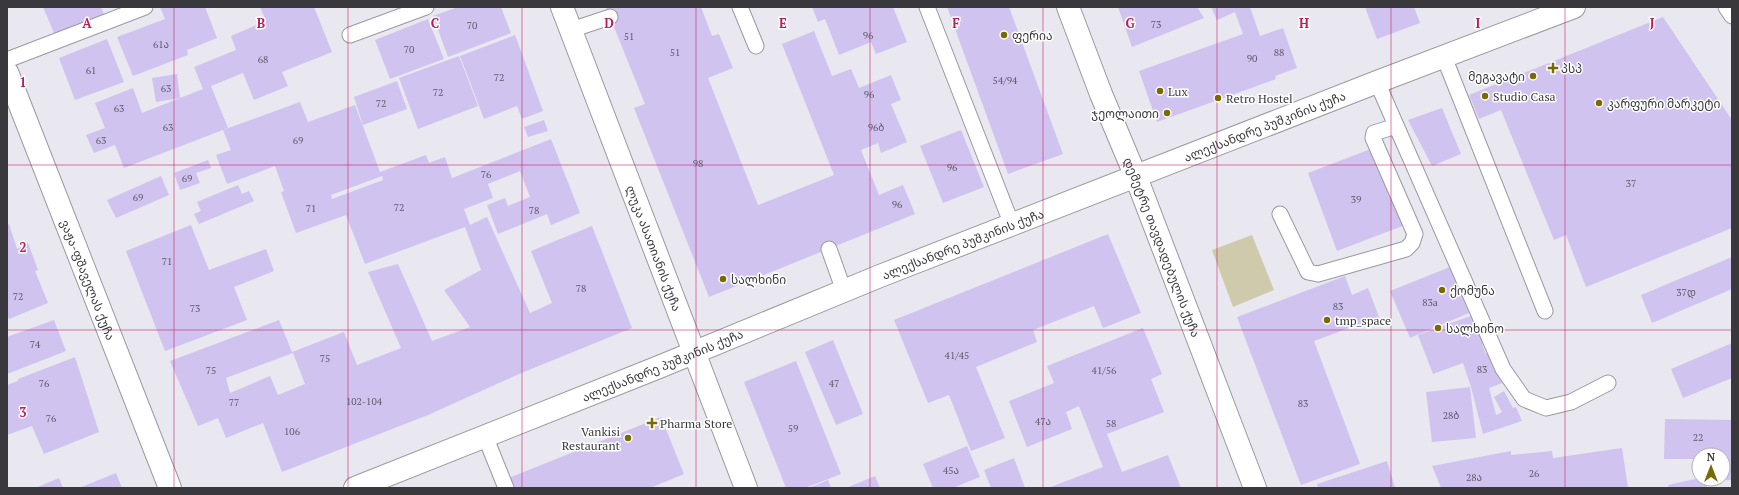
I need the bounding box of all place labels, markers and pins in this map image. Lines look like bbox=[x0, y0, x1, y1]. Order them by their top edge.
place label: ფერია bbox=[1012, 28, 1052, 43]
marker: ფერია bbox=[999, 30, 1009, 40]
place label: პსპ bbox=[1561, 61, 1582, 76]
marker: პსპ bbox=[1548, 63, 1558, 73]
place label: მეგავატი bbox=[1468, 69, 1525, 84]
marker: მეგავატი bbox=[1528, 71, 1538, 81]
place label: Lux bbox=[1168, 84, 1188, 99]
marker: Lux bbox=[1155, 86, 1165, 96]
place label: Studio Casa bbox=[1493, 89, 1556, 104]
place label: Retro Hostel bbox=[1226, 91, 1293, 106]
marker: Studio Casa bbox=[1480, 91, 1490, 101]
marker: Retro Hostel bbox=[1213, 93, 1223, 103]
place label: კარფური მარკეტი bbox=[1607, 96, 1721, 111]
marker: კარფური მარკეტი bbox=[1594, 98, 1604, 108]
place label: ჯეოლაითი bbox=[1091, 106, 1159, 122]
marker: ჯეოლაითი bbox=[1162, 108, 1172, 118]
place label: სალხინი bbox=[731, 272, 786, 288]
marker: სალხინი bbox=[718, 274, 728, 284]
place label: ქომუნა bbox=[1450, 283, 1495, 298]
marker: ქომუნა bbox=[1437, 285, 1447, 295]
place label: tmp_space bbox=[1335, 313, 1391, 328]
marker: tmp_space bbox=[1322, 315, 1332, 325]
place label: სალხინო bbox=[1446, 321, 1504, 337]
marker: სალხინო bbox=[1433, 323, 1443, 333]
place label: Pharma Store bbox=[660, 416, 732, 431]
marker: Pharma Store bbox=[647, 418, 657, 428]
place label: Vankisi Restaurant bbox=[562, 424, 621, 453]
marker: Vankisi Restaurant bbox=[623, 433, 633, 443]

